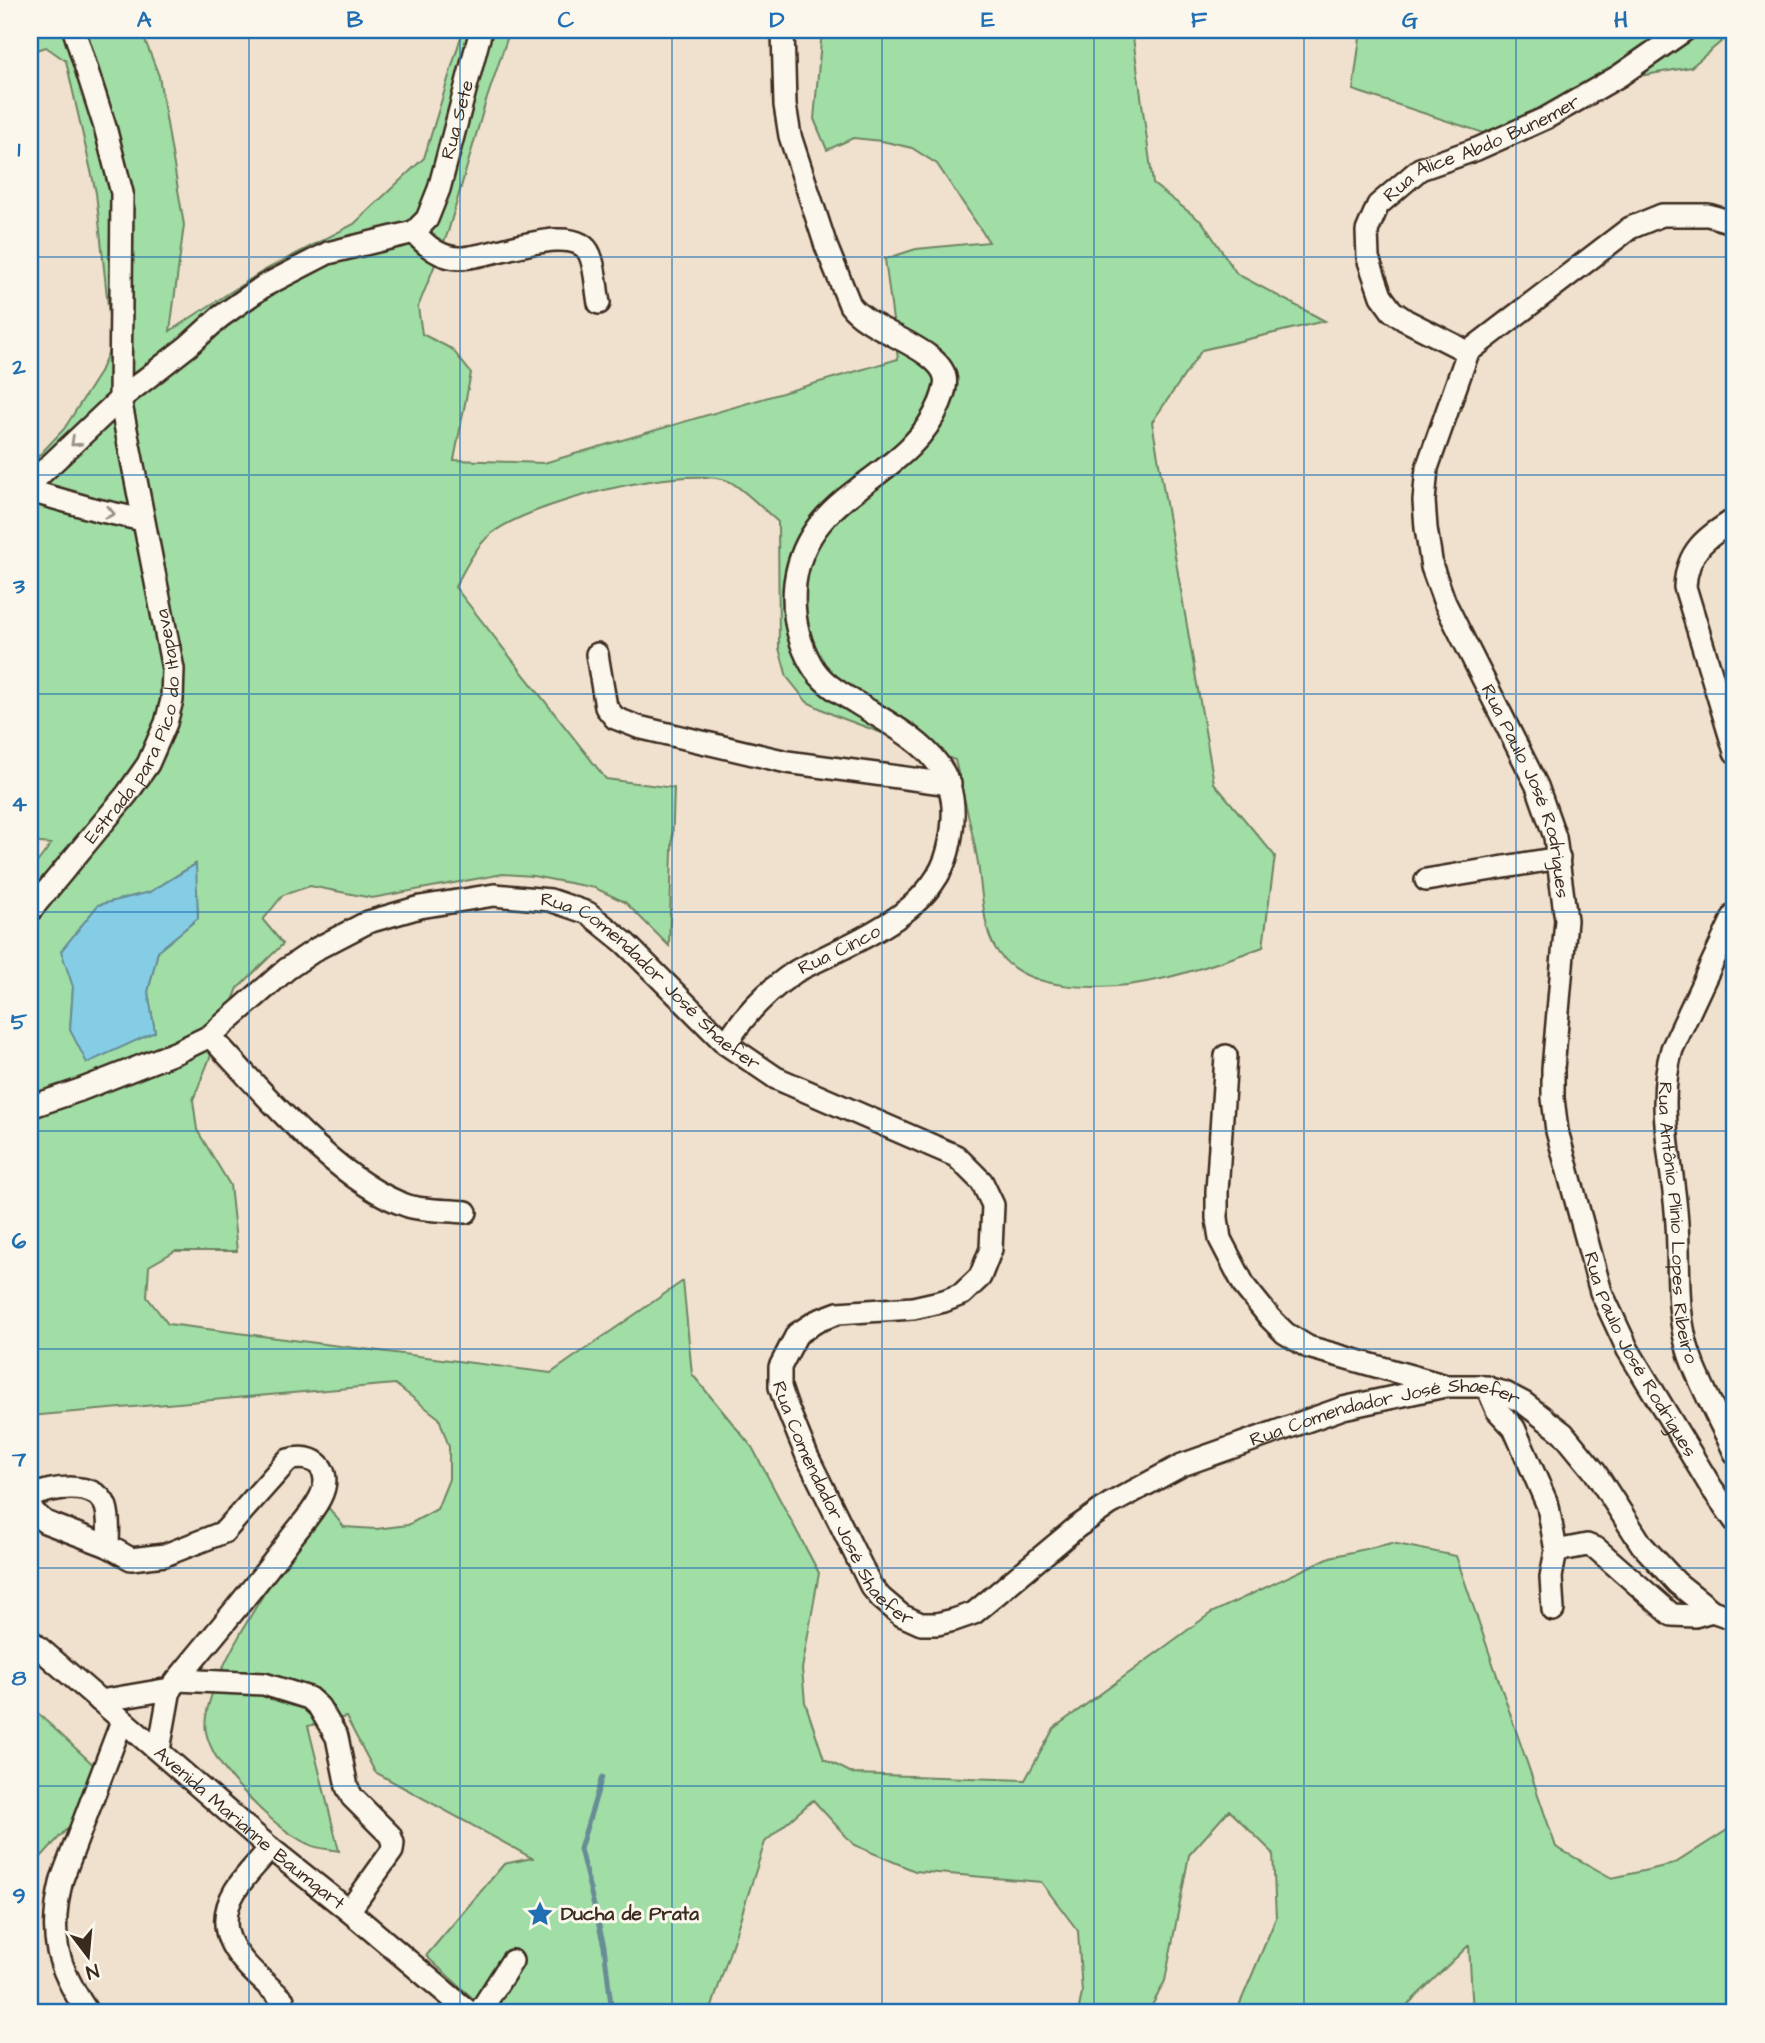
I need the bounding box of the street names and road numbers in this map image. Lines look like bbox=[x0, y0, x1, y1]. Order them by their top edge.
street label: Rua Sete bbox=[434, 77, 481, 162]
street label: Rua Alice Abdo Bunemer bbox=[1377, 88, 1585, 208]
street label: Estrada para Pico do Itapeva bbox=[78, 607, 186, 849]
street label: Rua Paulo José Rodrigues bbox=[1474, 679, 1576, 900]
street label: Rua Comendador José Shaefer bbox=[540, 886, 766, 1077]
street label: Rua Cinco bbox=[793, 917, 886, 981]
street label: Rua Antônio Plinio Lopes Ribeiro bbox=[1651, 1081, 1705, 1368]
street label: Rua Paulo José Rodrigues bbox=[1577, 1249, 1703, 1462]
street label: Rua Comendador José Shaefer bbox=[1246, 1372, 1526, 1453]
street label: Rua Comendador José Shaefer bbox=[765, 1378, 919, 1633]
street label: Avenida Marianne Baumgart bbox=[148, 1740, 351, 1916]

